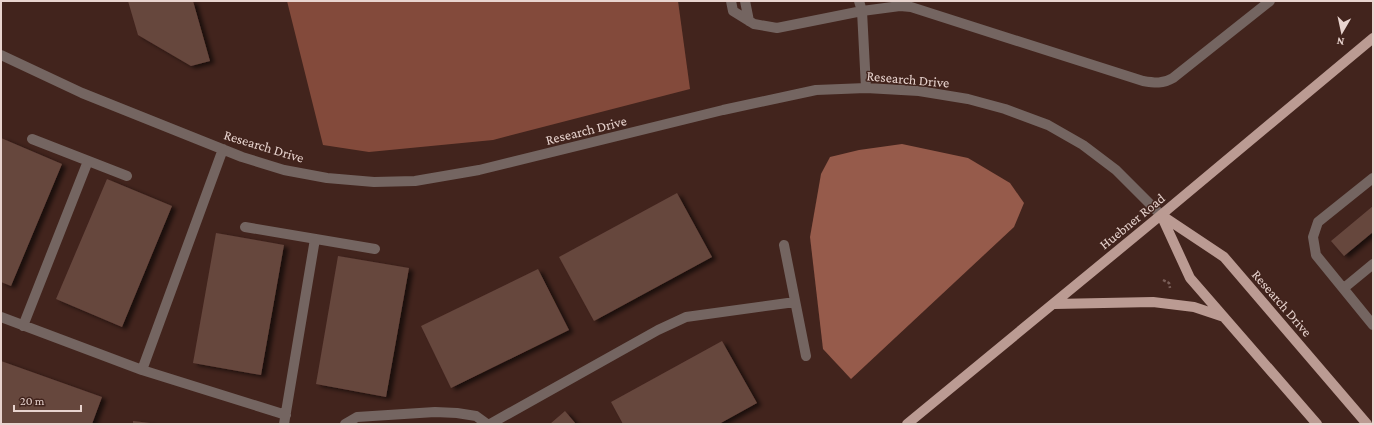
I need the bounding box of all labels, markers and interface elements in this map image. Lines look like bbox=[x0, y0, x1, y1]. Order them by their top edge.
north arrow bbox=[1322, 12, 1362, 52]
text: N bbox=[1335, 35, 1345, 48]
street label: Research Drive bbox=[866, 67, 950, 91]
street label: Research Drive bbox=[544, 112, 628, 148]
street label: Research Drive bbox=[222, 126, 306, 166]
street label: Huebner Road bbox=[1096, 189, 1168, 252]
street label: Research Drive bbox=[1249, 266, 1315, 340]
scale bar bbox=[14, 387, 81, 413]
text: 20 m bbox=[20, 394, 45, 408]

